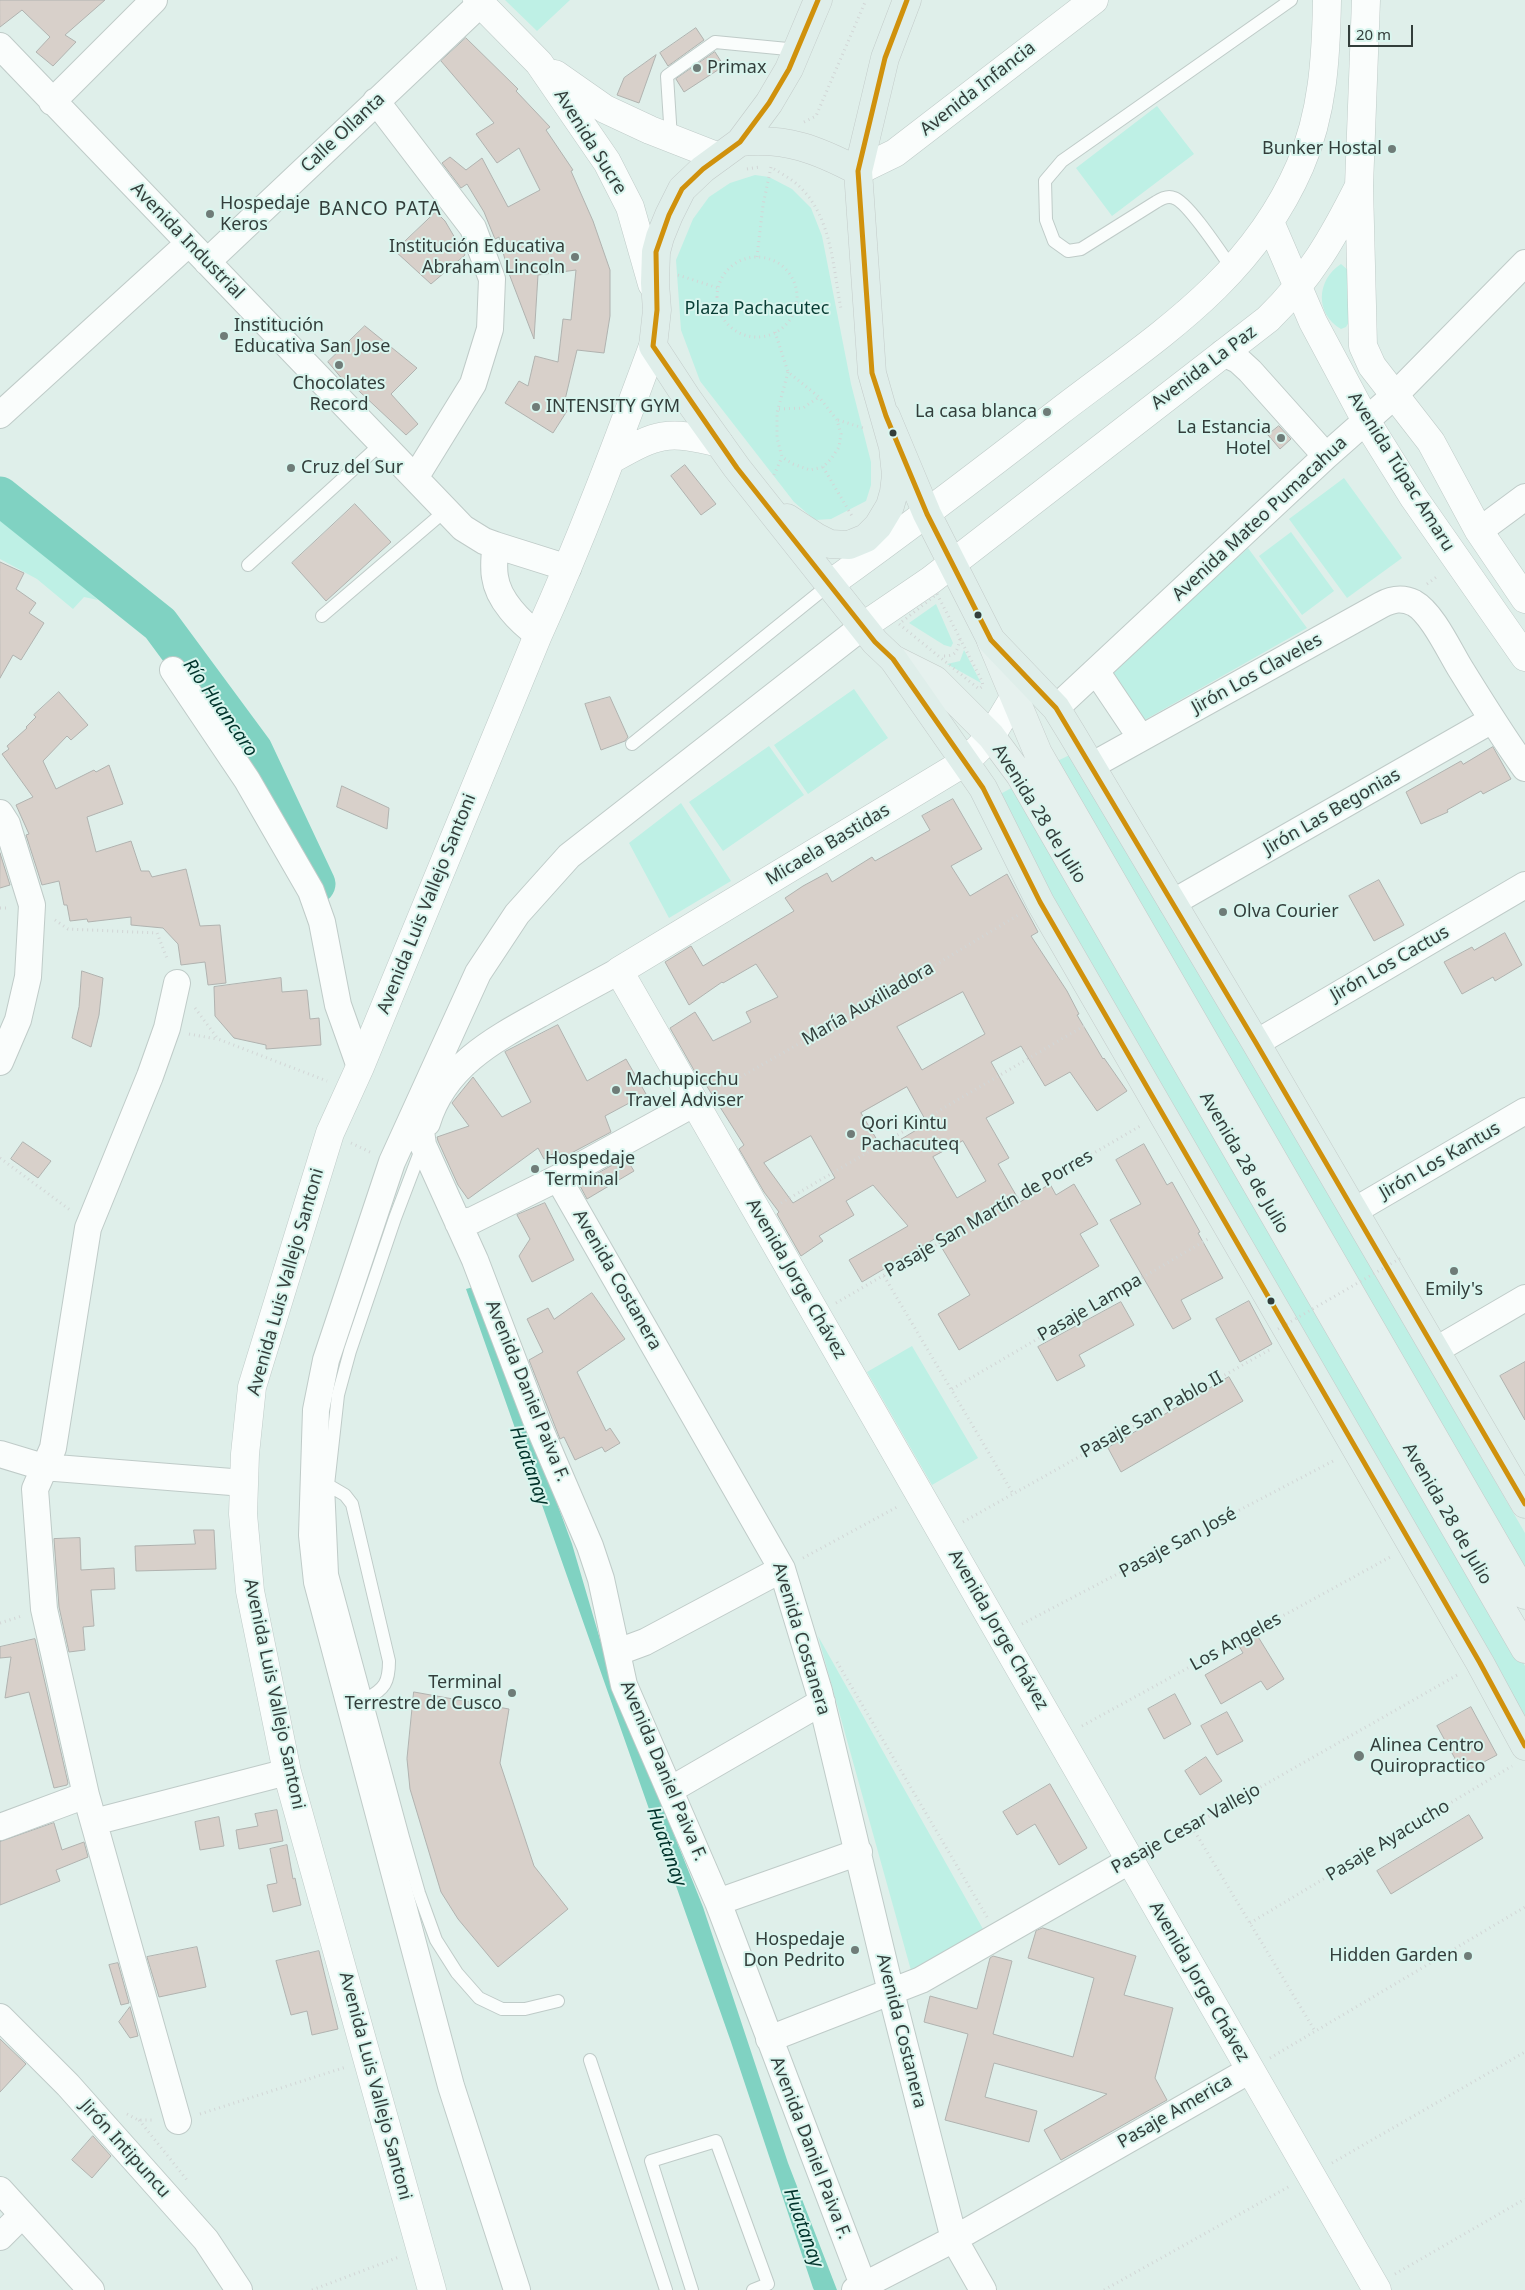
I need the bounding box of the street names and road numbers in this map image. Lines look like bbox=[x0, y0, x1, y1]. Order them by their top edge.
street label: Avenida Infancia bbox=[916, 37, 1040, 141]
street label: Avenida Sucre bbox=[549, 86, 631, 198]
street label: Calle Ollanta bbox=[297, 89, 389, 177]
street label: Avenida Industrial bbox=[126, 178, 248, 304]
street label: Avenida La Paz bbox=[1147, 321, 1261, 415]
street label: Avenida Túpac Amaru bbox=[1343, 388, 1459, 556]
street label: Avenida Mateo Pumacahua bbox=[1168, 432, 1352, 606]
street label: Jirón Los Claveles bbox=[1188, 629, 1326, 719]
street label: Avenida 28 de Julio bbox=[987, 741, 1091, 887]
street label: Jirón Las Begonias bbox=[1260, 764, 1404, 860]
street label: Avenida Luis Vallejo Santoni bbox=[373, 791, 481, 1017]
street label: Micaela Bastidas bbox=[762, 800, 894, 890]
street label: Jirón Los Cactus bbox=[1327, 921, 1453, 1007]
street label: María Auxiliadora bbox=[798, 957, 938, 1051]
street label: Avenida 28 de Julio bbox=[1195, 1088, 1293, 1238]
street label: Jirón Los Kantus bbox=[1376, 1118, 1504, 1204]
street label: Pasaje San Martín de Porres bbox=[881, 1145, 1097, 1283]
street label: Avenida Luis Vallejo Santoni bbox=[243, 1166, 329, 1398]
street label: Avenida Jorge Chávez bbox=[741, 1195, 851, 1363]
street label: Avenida Costanera bbox=[568, 1206, 666, 1354]
street label: Pasaje Lampa bbox=[1034, 1269, 1146, 1347]
street label: Avenida Daniel Paiva F. bbox=[481, 1297, 573, 1485]
street label: Pasaje San Pablo II bbox=[1077, 1367, 1227, 1463]
street label: Avenida 28 de Julio bbox=[1398, 1439, 1496, 1589]
street label: Pasaje San José bbox=[1116, 1503, 1240, 1583]
street label: Avenida Jorge Chávez bbox=[943, 1546, 1053, 1714]
street label: Avenida Costanera bbox=[768, 1560, 834, 1718]
street label: Avenida Luis Vallejo Santoni bbox=[239, 1577, 309, 1811]
street label: Los Angeles bbox=[1187, 1608, 1285, 1676]
street label: Avenida Daniel Paiva F. bbox=[615, 1678, 711, 1864]
street label: Pasaje Cesar Vallejo bbox=[1108, 1779, 1264, 1879]
street label: Pasaje Ayacucho bbox=[1322, 1796, 1454, 1886]
street label: Avenida Jorge Chávez bbox=[1144, 1898, 1254, 2066]
street label: Avenida Costanera bbox=[871, 1952, 931, 2110]
street label: Avenida Luis Vallejo Santoni bbox=[334, 1970, 416, 2202]
street label: Avenida Daniel Paiva F. bbox=[765, 2054, 855, 2242]
street label: Pasaje America bbox=[1114, 2071, 1236, 2153]
street label: Jirón Intipuncu bbox=[75, 2095, 175, 2203]

